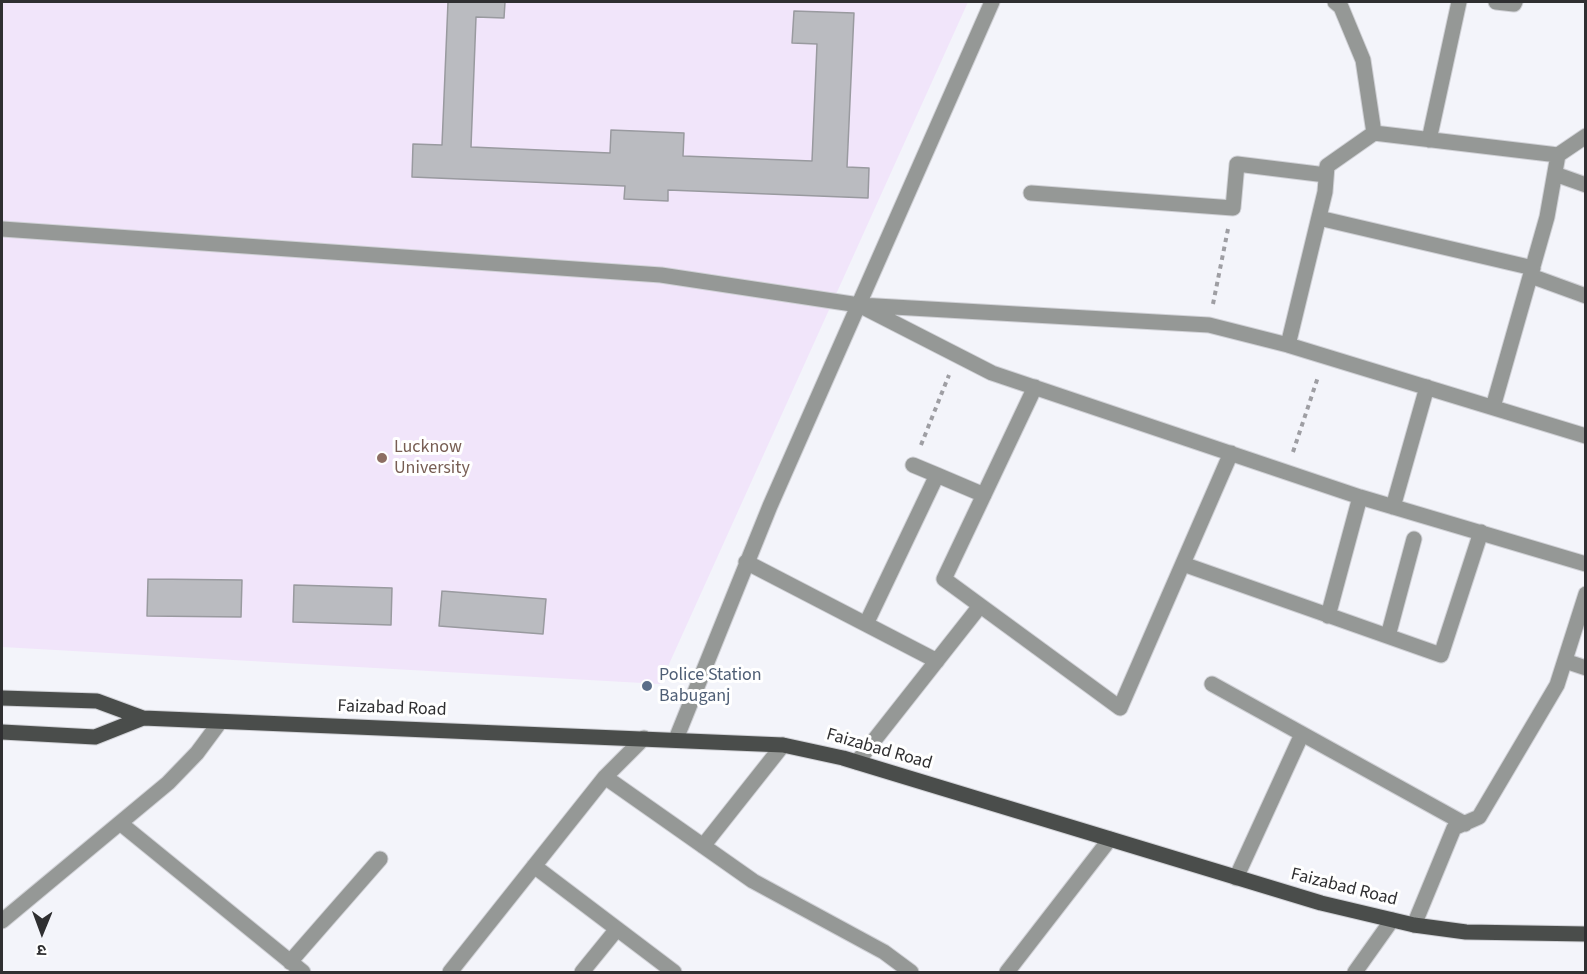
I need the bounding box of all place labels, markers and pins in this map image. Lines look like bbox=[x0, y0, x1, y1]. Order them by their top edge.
place label: Lucknow University bbox=[394, 437, 470, 480]
marker: Lucknow University bbox=[375, 451, 389, 465]
place label: Police Station Babuganj bbox=[659, 665, 762, 708]
marker: Police Station Babuganj bbox=[640, 679, 654, 693]

